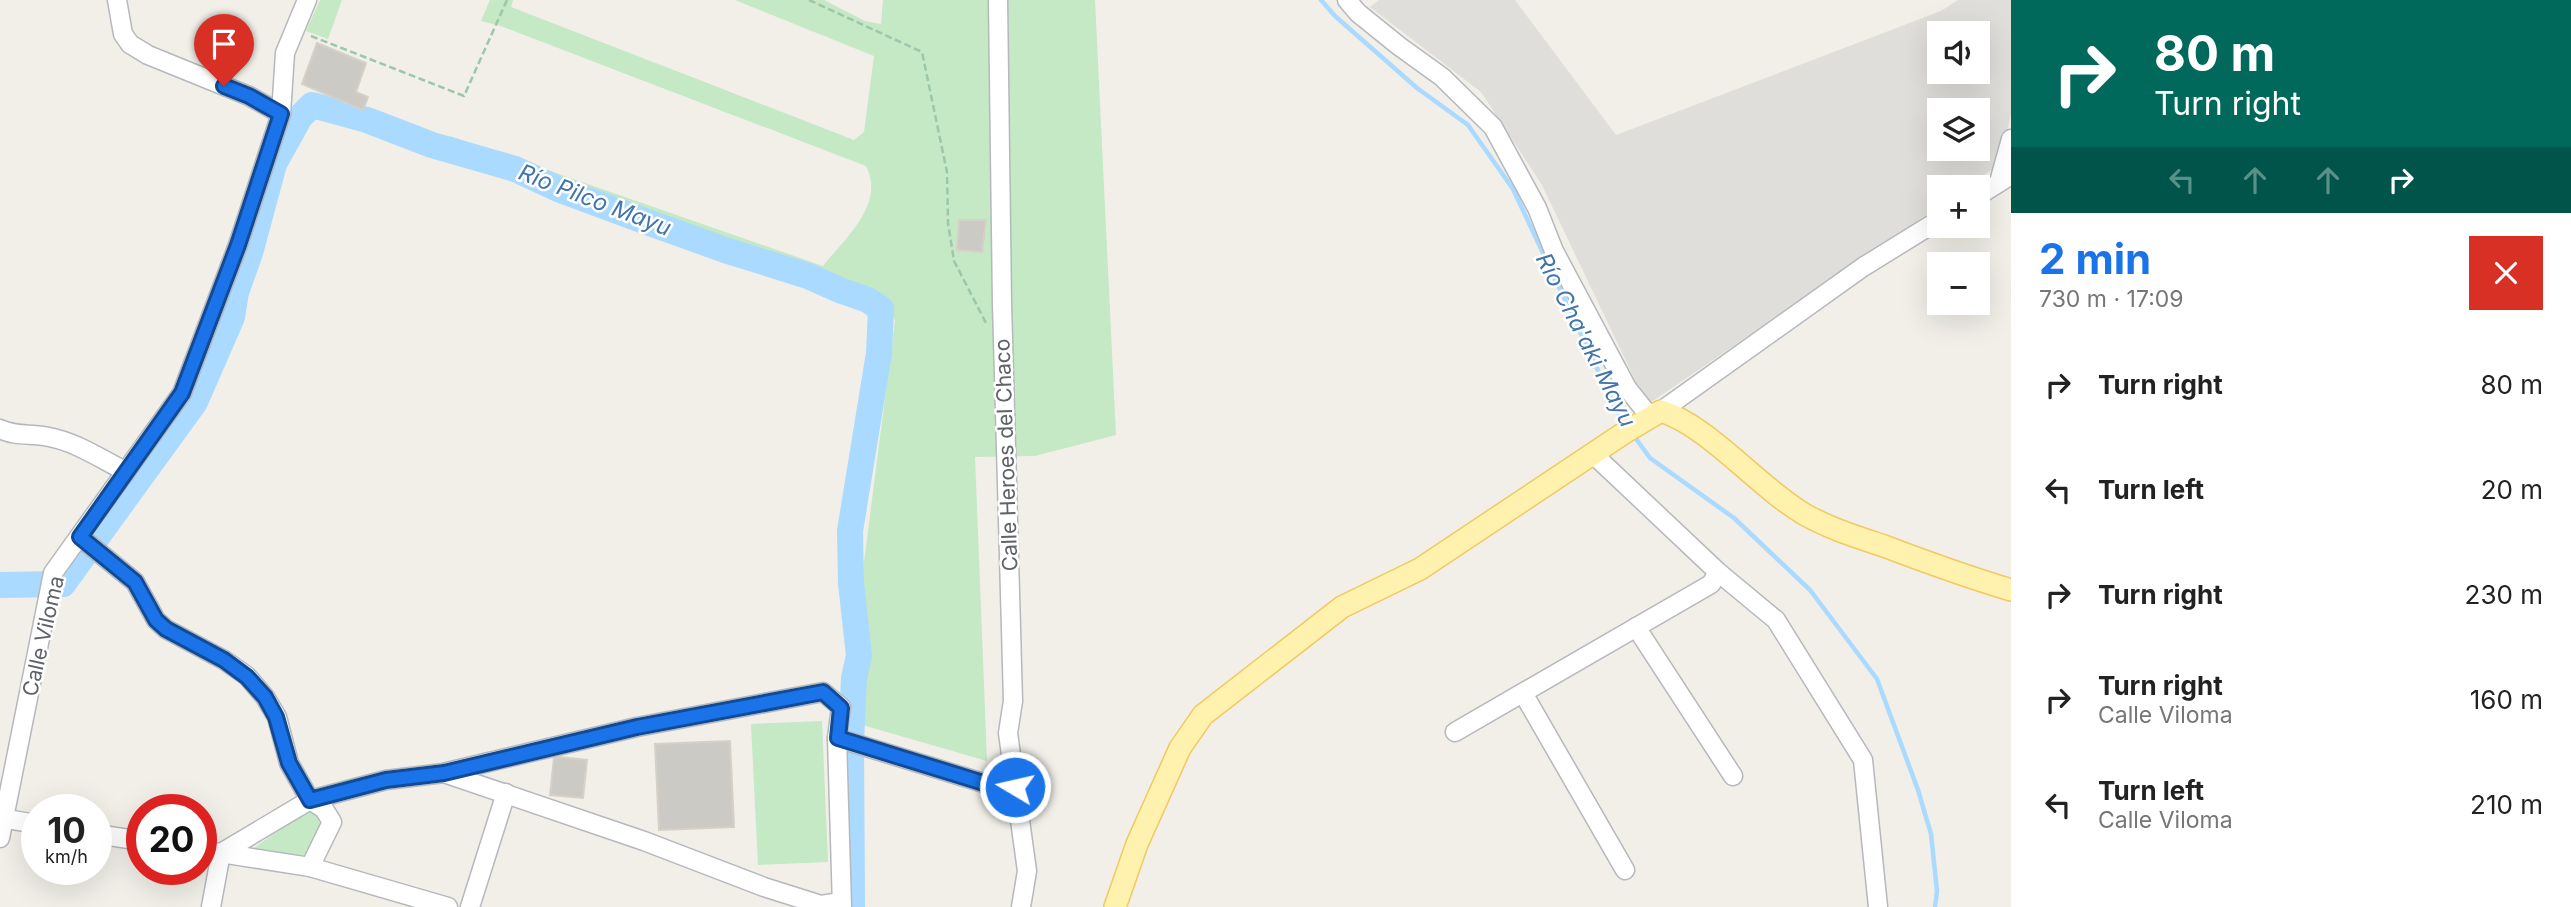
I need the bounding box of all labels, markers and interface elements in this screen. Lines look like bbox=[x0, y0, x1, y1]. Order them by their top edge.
pin bbox=[194, 14, 254, 86]
map controls bbox=[1927, 21, 1990, 315]
button: sound bbox=[1927, 21, 1990, 84]
text: 80 m bbox=[2154, 24, 2275, 83]
icon: arrive bbox=[205, 25, 243, 63]
icon: right bbox=[2039, 28, 2130, 119]
text: Turn right bbox=[2154, 84, 2301, 123]
button: layers bbox=[1927, 98, 1990, 161]
water label: Río Pilco Mayu bbox=[515, 158, 675, 242]
icon: left bbox=[2163, 161, 2201, 199]
icon: ahead bbox=[2236, 161, 2274, 199]
icon: ahead bbox=[2309, 161, 2347, 199]
icon: right bbox=[2382, 161, 2420, 199]
button: + bbox=[1927, 175, 1990, 238]
text: 2 min bbox=[2039, 233, 2151, 284]
button: close bbox=[2469, 236, 2543, 310]
water label: Río Cha'aki Mayu bbox=[1530, 248, 1642, 432]
button: − bbox=[1927, 252, 1990, 315]
text: 730 m · 17:09 bbox=[2039, 285, 2184, 313]
street label: Calle Heroes del Chaco bbox=[989, 338, 1023, 572]
icon: right bbox=[2039, 366, 2077, 404]
text: Turn right bbox=[2098, 369, 2223, 400]
text: 80 m bbox=[2480, 369, 2543, 400]
icon: left bbox=[2039, 471, 2077, 509]
text: Turn left bbox=[2098, 474, 2204, 505]
text: 20 m bbox=[2481, 474, 2543, 505]
street label: Calle Viloma bbox=[17, 573, 69, 699]
icon: right bbox=[2039, 576, 2077, 614]
text: Turn right bbox=[2098, 579, 2223, 610]
text: 230 m bbox=[2465, 579, 2543, 610]
text: Turn right bbox=[2098, 670, 2223, 701]
icon: right bbox=[2039, 681, 2077, 719]
text: 160 m bbox=[2470, 684, 2543, 715]
text: Calle Viloma bbox=[2098, 701, 2233, 729]
position arrow bbox=[978, 750, 1052, 824]
text: Turn left bbox=[2098, 775, 2204, 806]
icon: left bbox=[2039, 786, 2077, 824]
text: 210 m bbox=[2470, 789, 2543, 820]
speed limit sign: 20 bbox=[126, 794, 217, 885]
text: Calle Viloma bbox=[2098, 806, 2233, 834]
text: 10 bbox=[47, 809, 86, 851]
text: km/h bbox=[45, 846, 88, 867]

